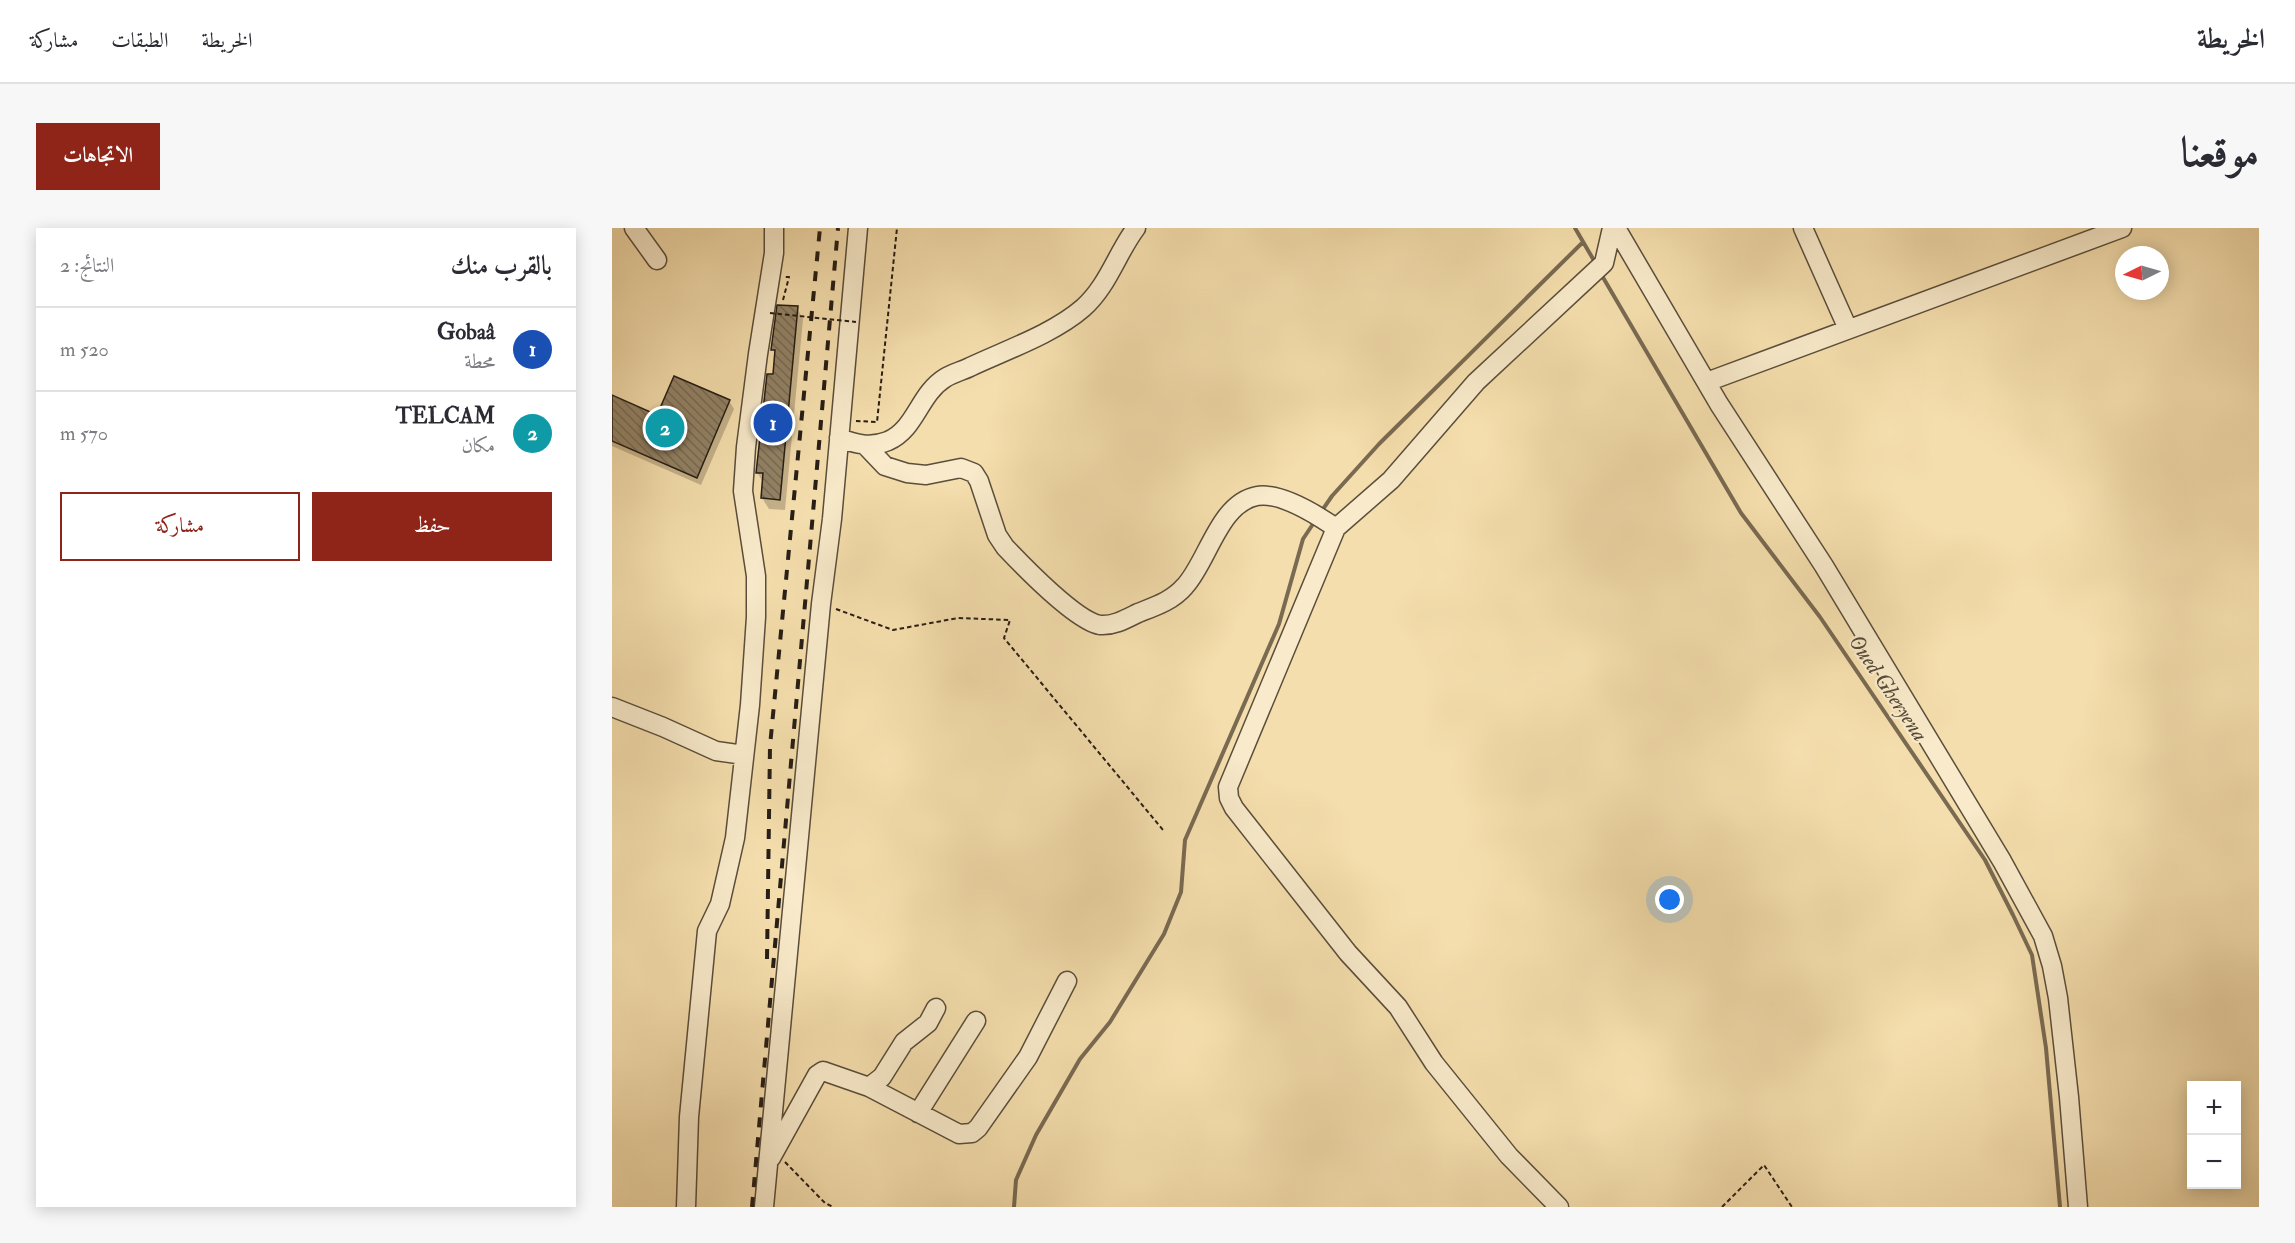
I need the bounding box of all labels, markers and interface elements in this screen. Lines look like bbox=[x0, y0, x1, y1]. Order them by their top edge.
text: الخريطة bbox=[2197, 22, 2265, 57]
text: مشاركة bbox=[30, 27, 78, 54]
text: الطبقات bbox=[111, 27, 168, 54]
text: الخريطة bbox=[201, 27, 253, 54]
button: الاتجاهات bbox=[36, 123, 160, 190]
text: موقعنا bbox=[2181, 127, 2259, 179]
north arrow bbox=[2115, 246, 2169, 300]
text: بالقرب منك bbox=[450, 250, 552, 282]
text: النتائج: 2 bbox=[60, 253, 114, 278]
text: Gobaâ bbox=[437, 318, 495, 346]
text: 520 m bbox=[60, 337, 109, 362]
text: 1 bbox=[529, 337, 536, 362]
text: محطة bbox=[464, 349, 495, 374]
pin: 1 bbox=[754, 400, 792, 446]
text: TELCAM bbox=[396, 402, 495, 430]
pin: 2 bbox=[646, 406, 684, 450]
text: 570 m bbox=[60, 421, 108, 446]
text: 2 bbox=[527, 421, 538, 446]
text: مكان bbox=[461, 433, 495, 458]
button: مشاركة bbox=[60, 492, 300, 561]
button: حفظ bbox=[312, 492, 552, 561]
water label: Oued Gheryena bbox=[1842, 629, 1934, 747]
your location bbox=[1655, 885, 1684, 914]
map controls bbox=[2187, 1081, 2241, 1189]
button: + bbox=[2187, 1081, 2241, 1135]
button: − bbox=[2187, 1135, 2241, 1189]

